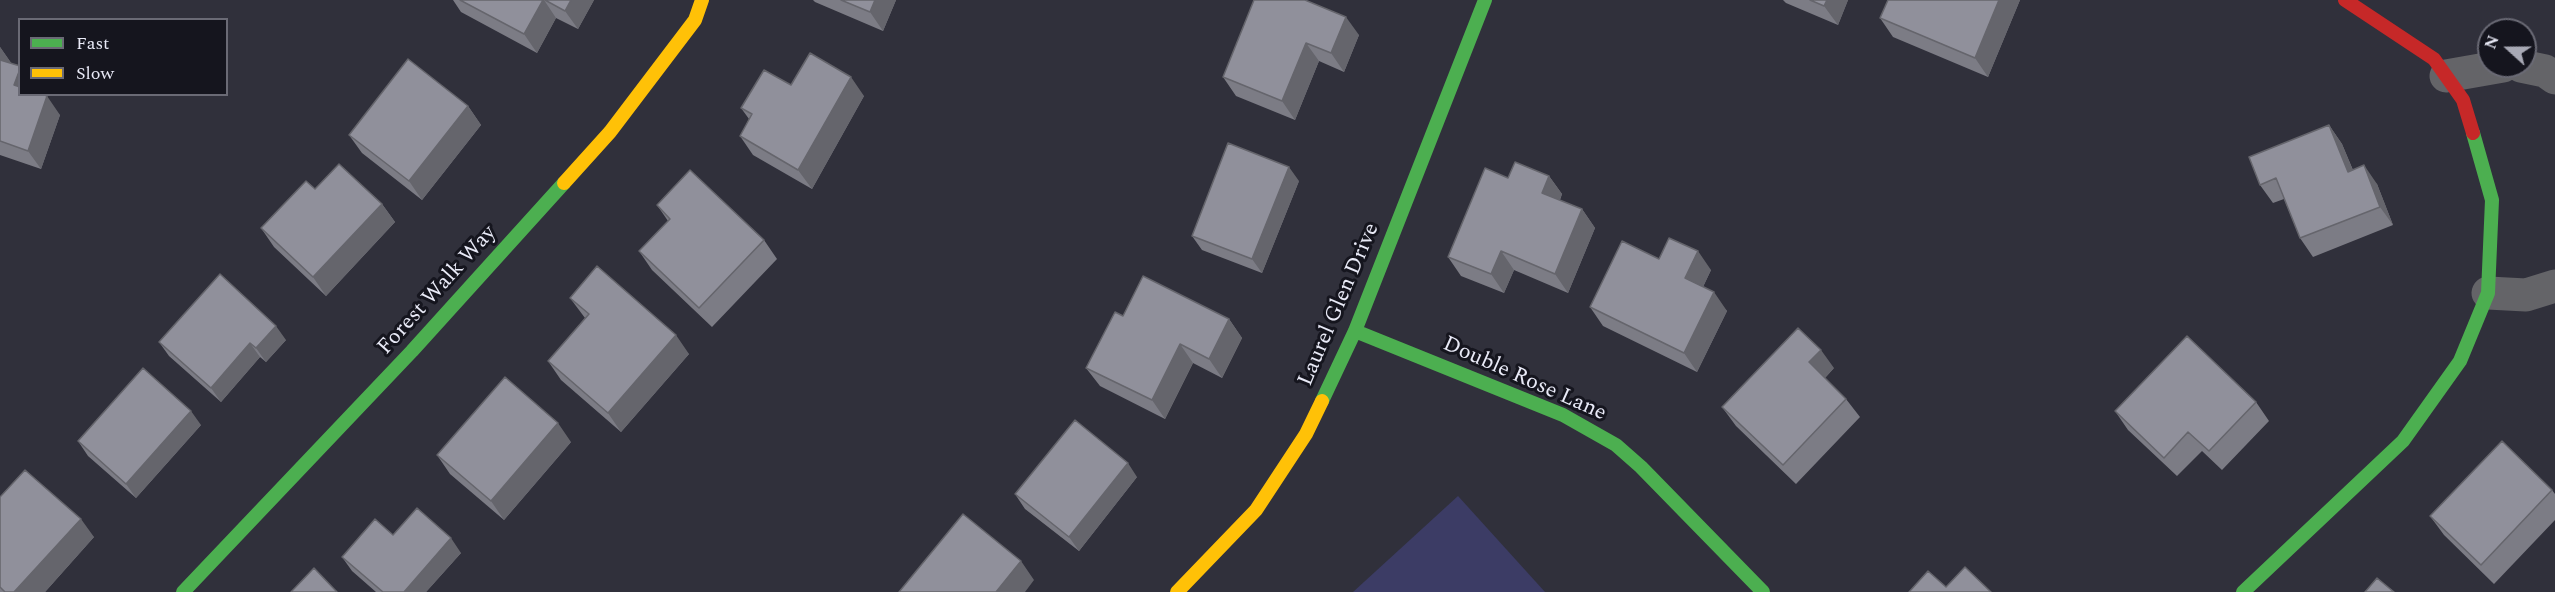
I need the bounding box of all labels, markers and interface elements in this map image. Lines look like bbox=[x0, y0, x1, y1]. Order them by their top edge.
legend bbox=[18, 18, 228, 96]
north arrow bbox=[2477, 18, 2537, 78]
text: Fast bbox=[76, 30, 109, 57]
text: N bbox=[2479, 32, 2506, 53]
text: Slow bbox=[76, 60, 114, 87]
street label: Laurel Glen Drive bbox=[1294, 220, 1386, 390]
street label: Forest Walk Way bbox=[373, 221, 503, 361]
street label: Double Rose Lane bbox=[1438, 332, 1610, 428]

